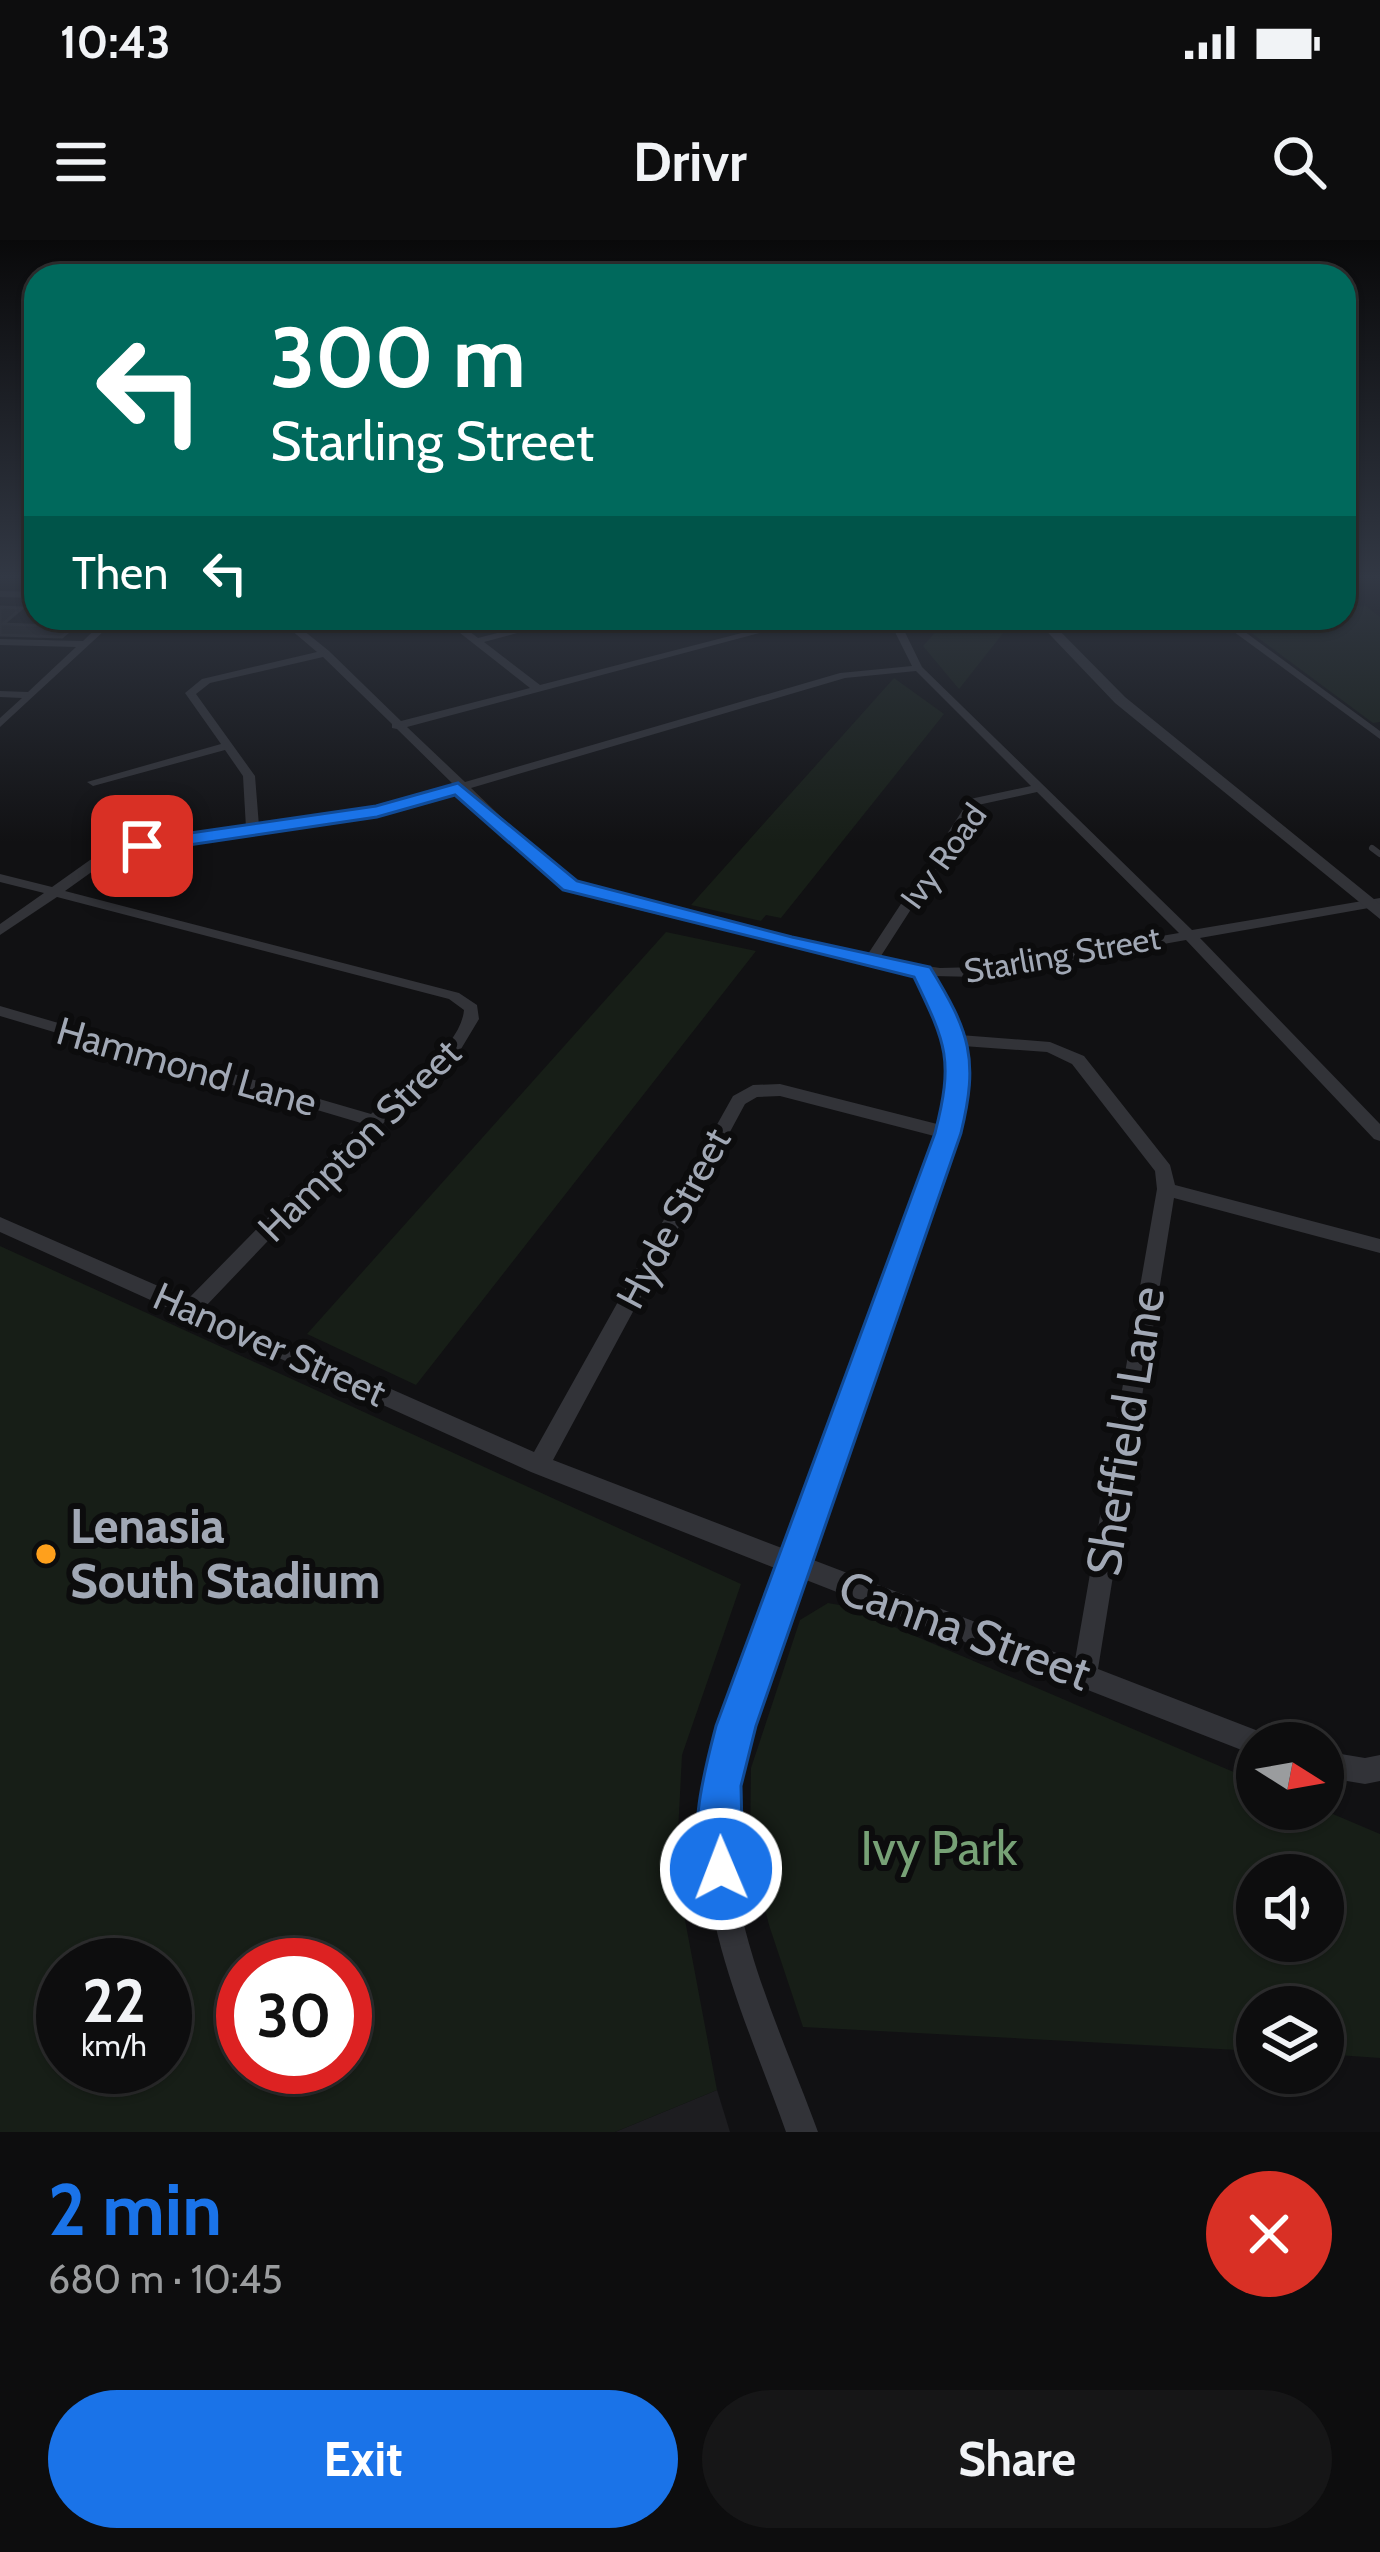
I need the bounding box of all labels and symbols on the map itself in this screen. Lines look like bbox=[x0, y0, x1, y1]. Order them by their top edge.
pin bbox=[91, 795, 193, 897]
street label: Ivy Road bbox=[892, 796, 994, 916]
street label: Starling Street bbox=[961, 917, 1163, 991]
street label: Hammond Lane bbox=[52, 1006, 322, 1126]
street label: Hampton Street bbox=[248, 1029, 470, 1251]
street label: Hyde Street bbox=[606, 1120, 740, 1316]
street label: Hanover Street bbox=[147, 1271, 393, 1417]
street label: Sheffield Lane bbox=[1074, 1282, 1176, 1580]
place label: Lenasia South Stadium bbox=[70, 1497, 380, 1610]
marker: Lenasia South Stadium bbox=[33, 1541, 59, 1567]
street label: Canna Street bbox=[831, 1558, 1099, 1702]
north arrow bbox=[1236, 1722, 1344, 1830]
position arrow bbox=[658, 1806, 784, 1932]
park label: Ivy Park bbox=[861, 1819, 1018, 1877]
speed limit sign: 30 bbox=[216, 1938, 372, 2094]

